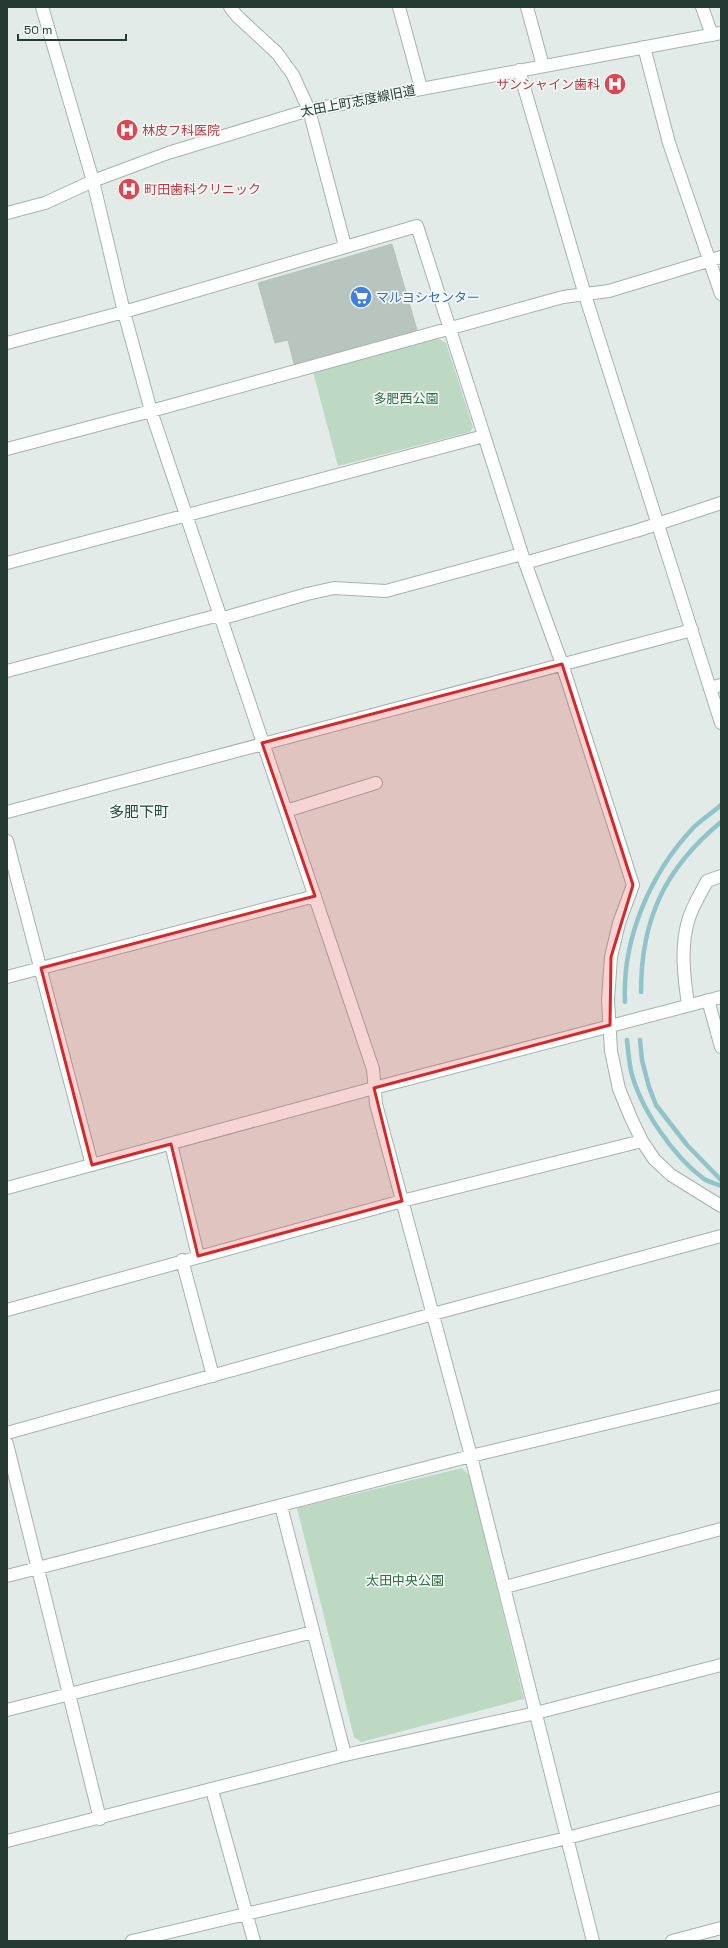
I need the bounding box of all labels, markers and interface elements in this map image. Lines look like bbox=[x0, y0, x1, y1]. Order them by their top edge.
scale bar bbox=[18, 16, 126, 42]
text: 50 m bbox=[24, 22, 52, 38]
hospital icon: サンシャイン歯科 bbox=[602, 71, 628, 97]
place label: サンシャイン歯科 bbox=[496, 76, 600, 93]
street label: 太田上町志度線旧道 bbox=[299, 81, 417, 121]
hospital icon: 林皮フ科医院 bbox=[114, 117, 140, 143]
place label: 林皮フ科医院 bbox=[142, 122, 220, 139]
hospital icon: 町田歯科クリニック bbox=[116, 176, 142, 202]
place label: 町田歯科クリニック bbox=[144, 181, 261, 198]
supermarket icon: マルヨシセンター bbox=[348, 284, 374, 310]
place label: マルヨシセンター bbox=[376, 289, 480, 306]
park label: 多肥西公園 bbox=[373, 390, 439, 407]
district label: 多肥下町 bbox=[109, 802, 169, 821]
park label: 太田中央公園 bbox=[366, 1572, 444, 1589]

